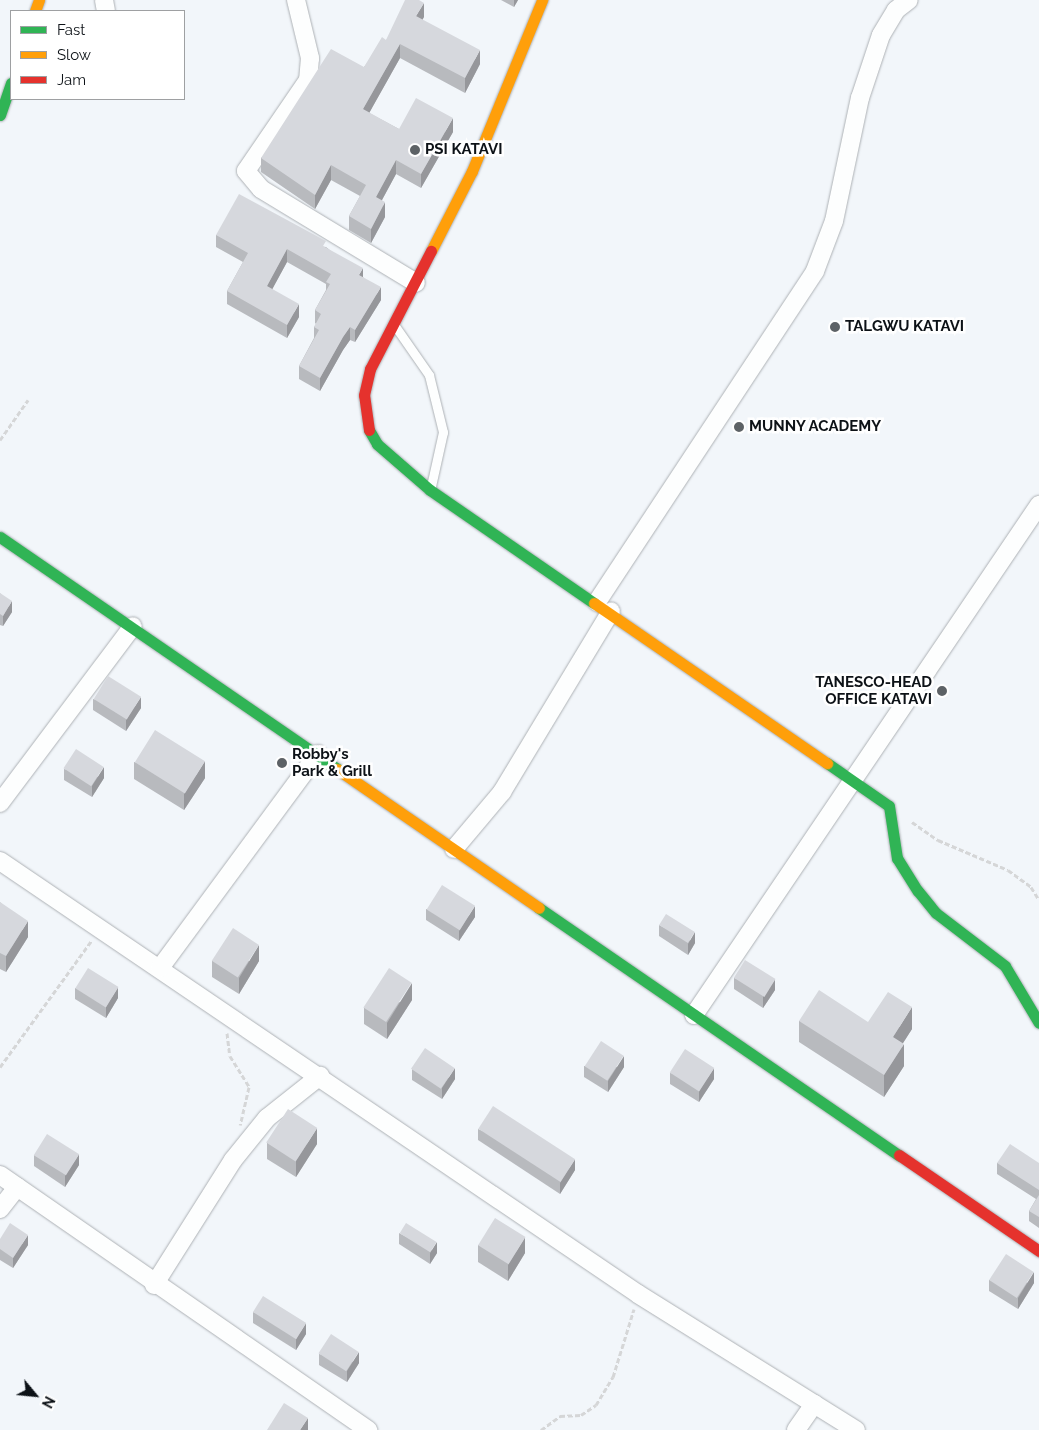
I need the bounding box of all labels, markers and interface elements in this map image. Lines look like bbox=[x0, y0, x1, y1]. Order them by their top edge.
legend bbox=[10, 10, 185, 100]
text: Fast bbox=[57, 21, 85, 39]
text: Slow bbox=[57, 46, 91, 64]
text: Jam bbox=[57, 71, 86, 89]
place label: PSI KATAVI bbox=[425, 141, 502, 159]
marker: PSI KATAVI bbox=[409, 144, 421, 156]
place label: TALGWU KATAVI bbox=[845, 318, 964, 336]
marker: TALGWU KATAVI bbox=[829, 321, 841, 333]
place label: MUNNY ACADEMY bbox=[749, 418, 882, 436]
marker: MUNNY ACADEMY bbox=[733, 421, 745, 433]
place label: TANESCO-HEAD OFFICE KATAVI bbox=[815, 673, 932, 708]
marker: TANESCO-HEAD OFFICE KATAVI bbox=[936, 685, 948, 697]
place label: Robby's Park & Grill bbox=[292, 745, 372, 780]
marker: Robby's Park & Grill bbox=[276, 757, 288, 769]
north arrow bbox=[10, 1370, 60, 1420]
text: N bbox=[39, 1394, 58, 1411]

